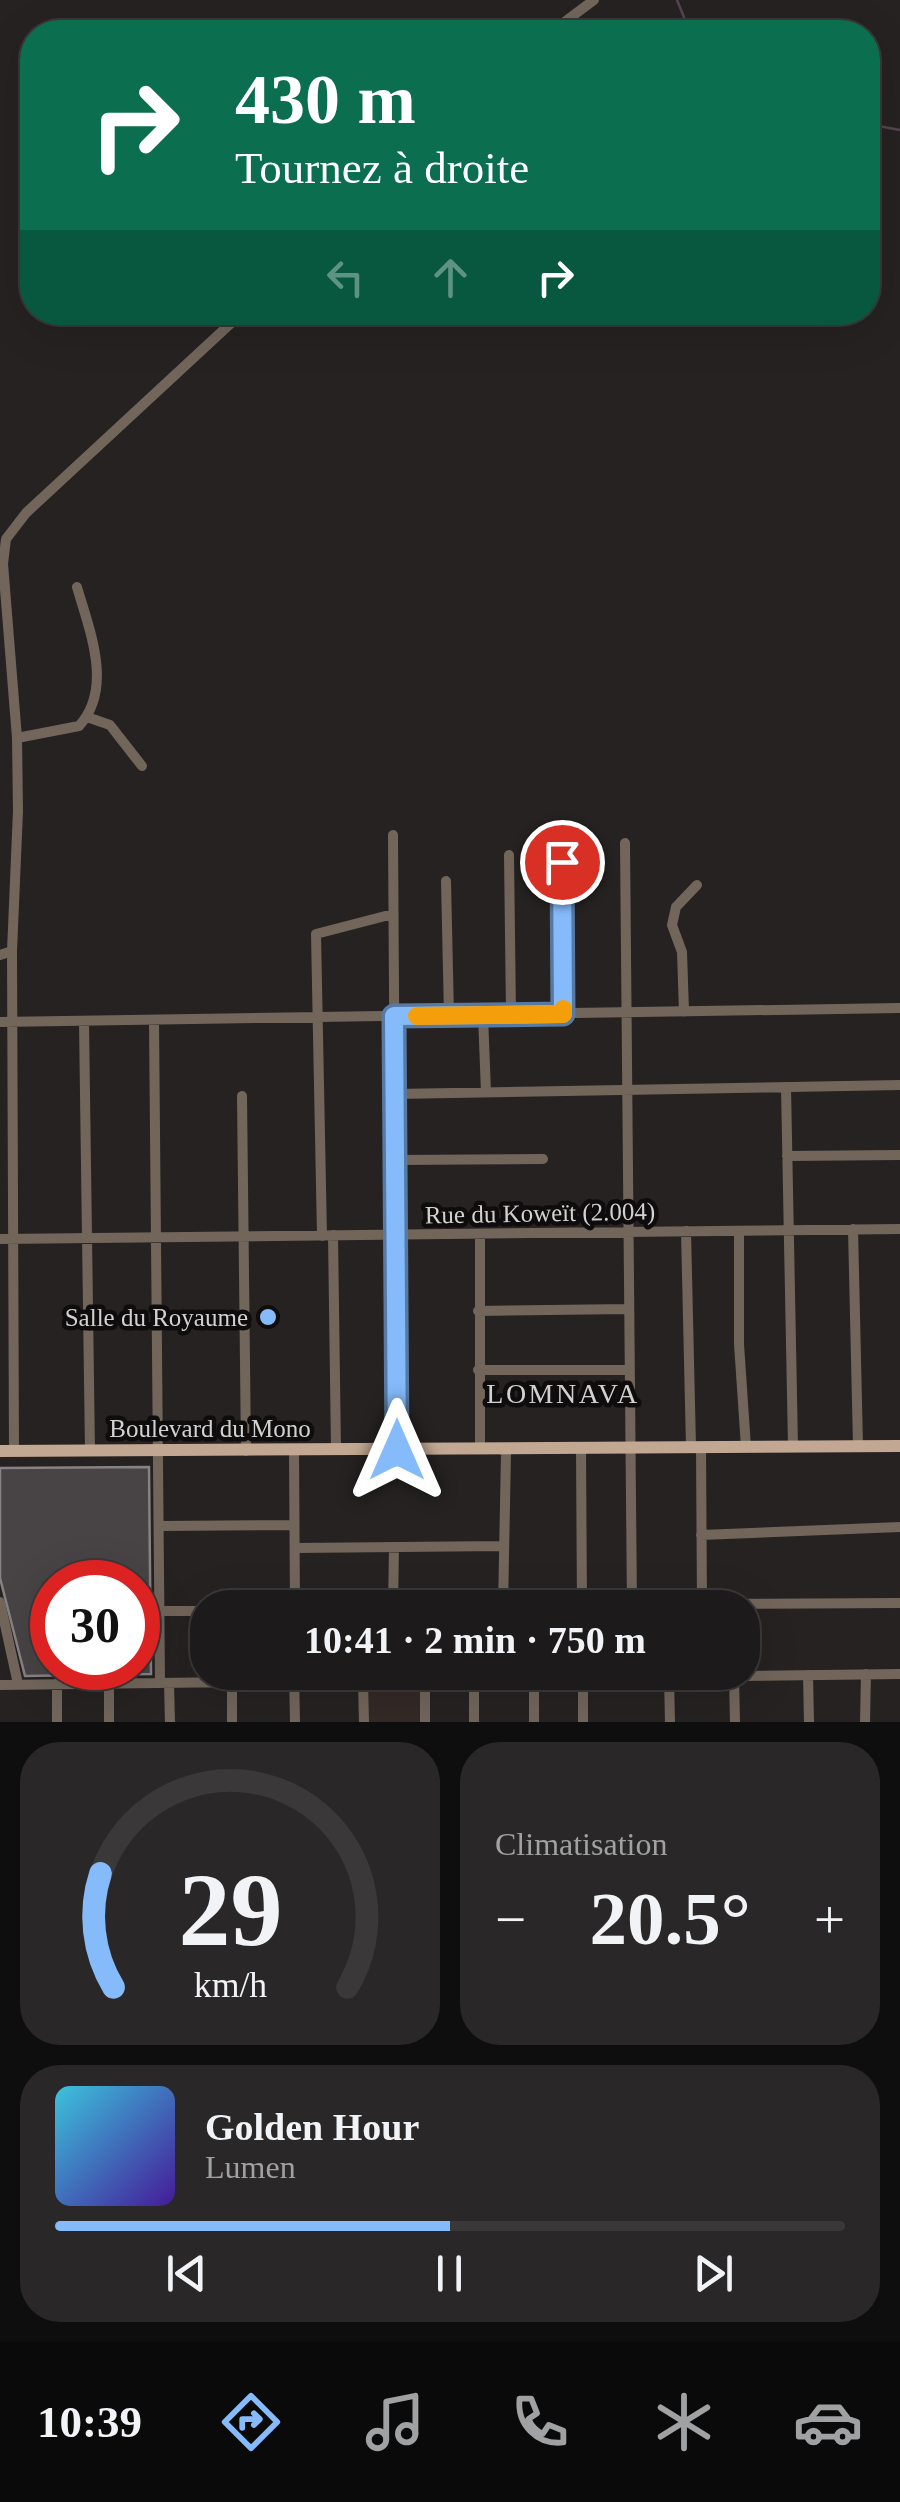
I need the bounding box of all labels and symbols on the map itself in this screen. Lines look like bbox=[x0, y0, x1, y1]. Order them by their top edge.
pin bbox=[520, 820, 605, 905]
street label: Rue du Koweït (2.004) bbox=[425, 1197, 656, 1230]
place label: Salle du Royaume bbox=[65, 1304, 248, 1331]
marker: Salle du Royaume bbox=[257, 1306, 279, 1328]
district label: LOMNAVA bbox=[486, 1378, 640, 1409]
position arrow bbox=[345, 1398, 449, 1502]
street label: Boulevard du Mono bbox=[109, 1415, 311, 1442]
speed limit sign: 30 bbox=[30, 1560, 160, 1690]

